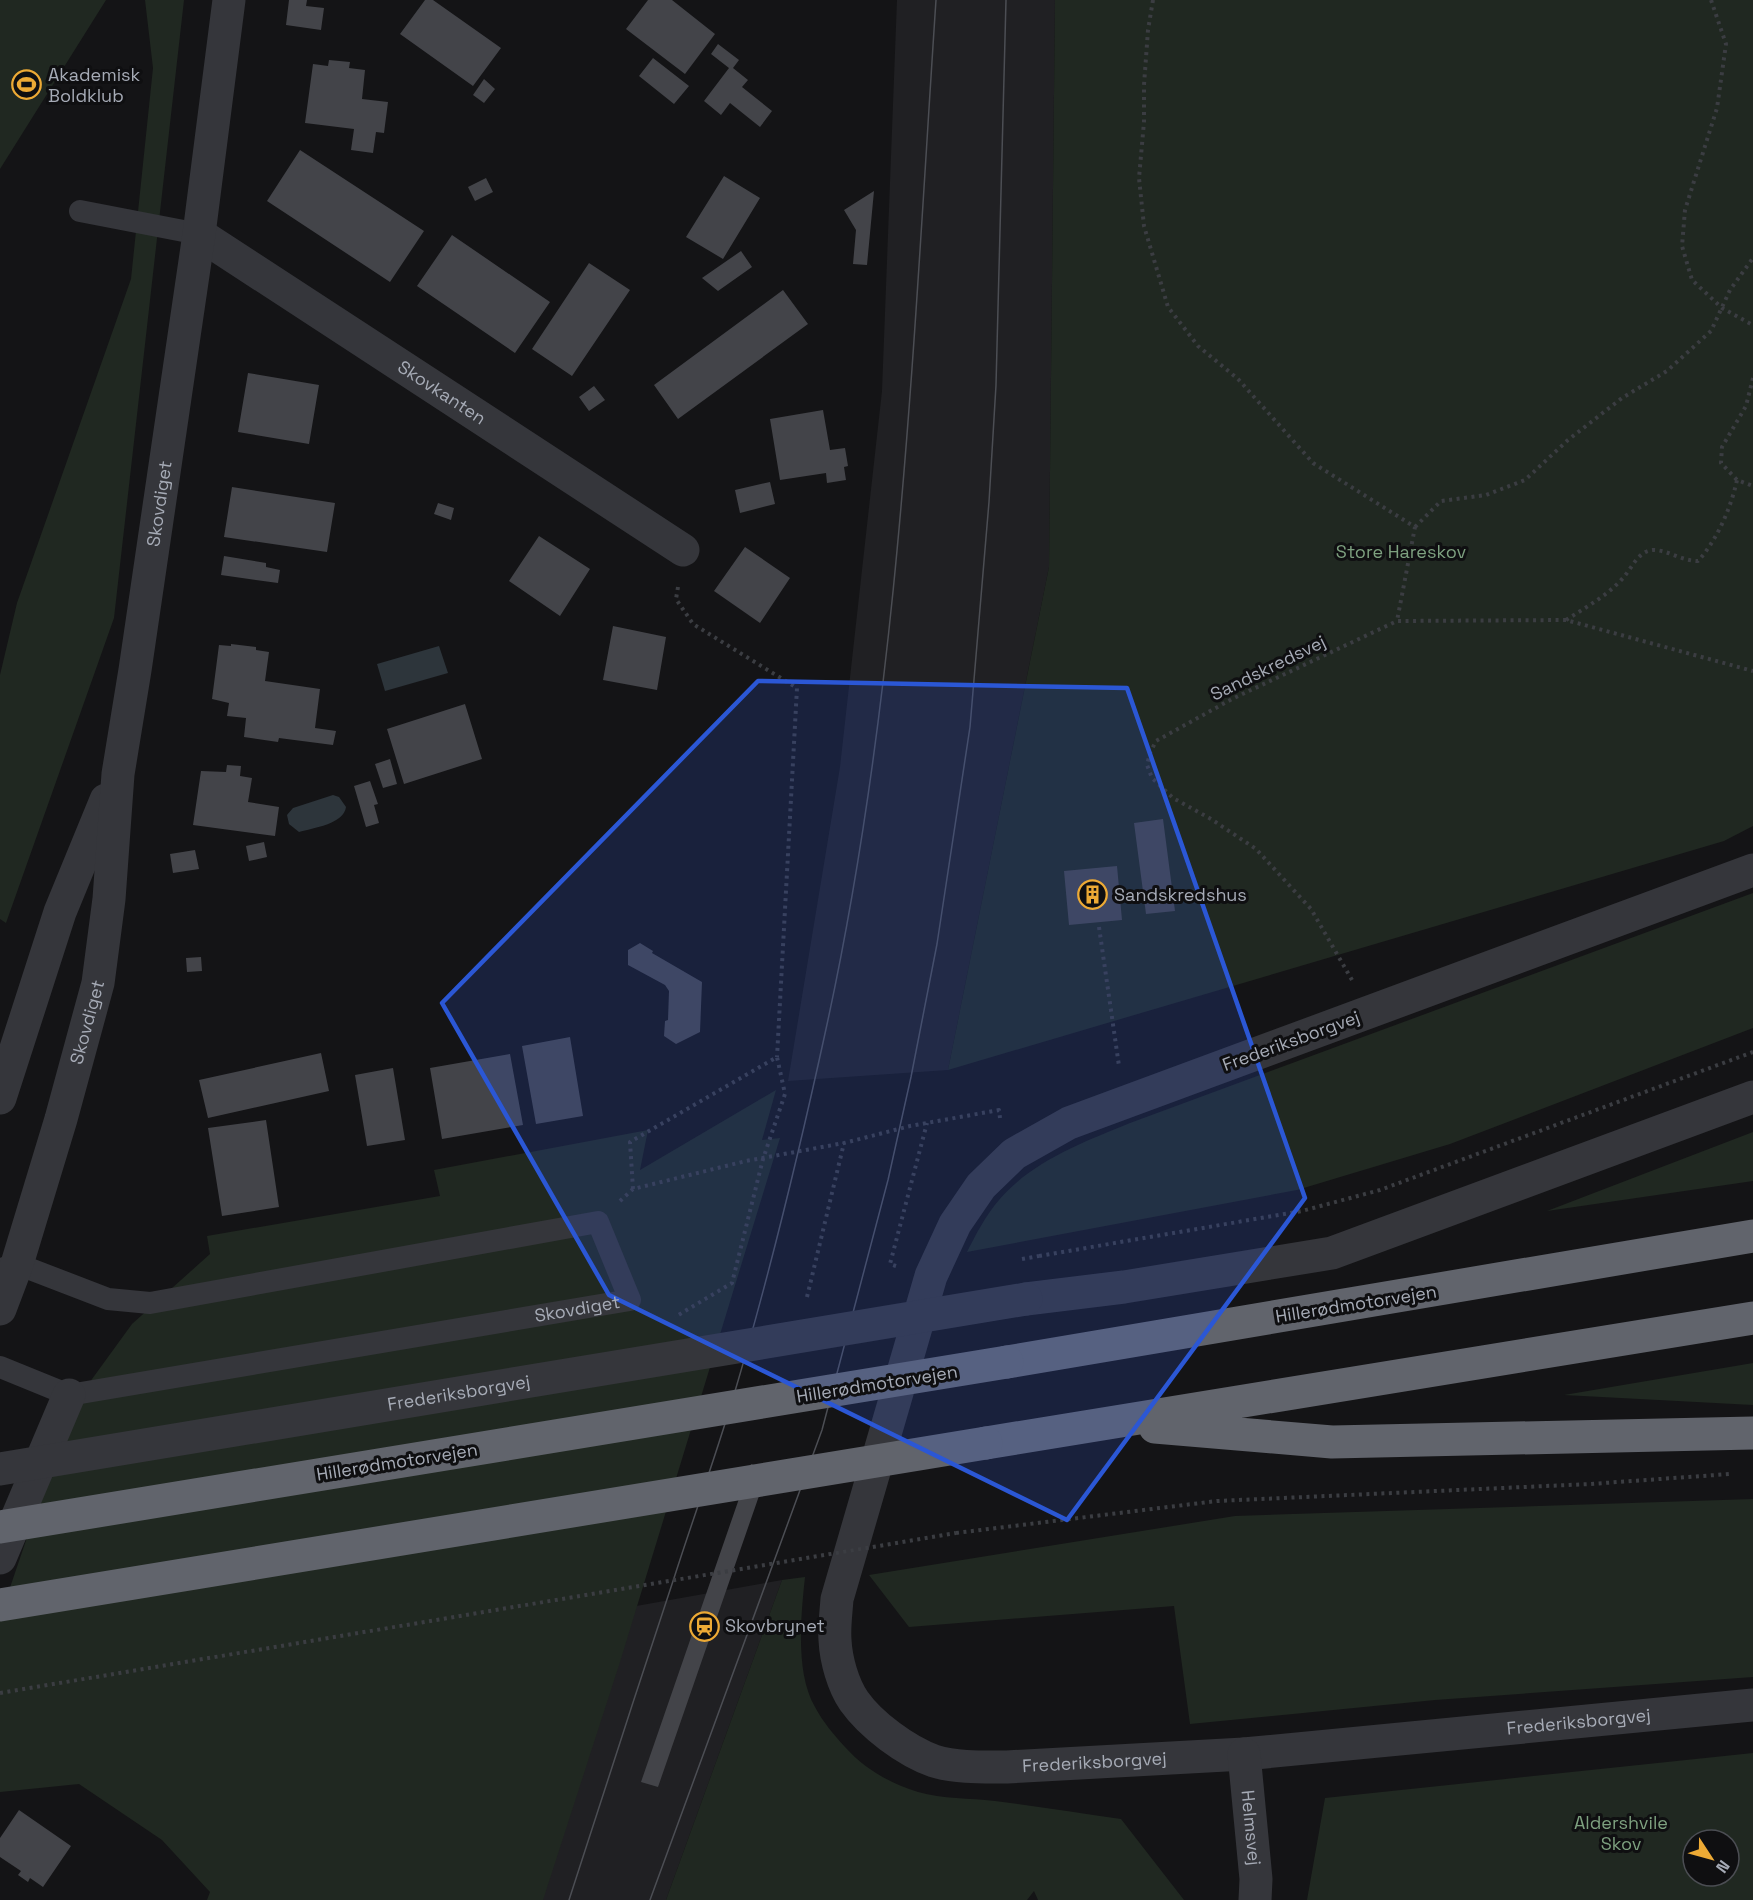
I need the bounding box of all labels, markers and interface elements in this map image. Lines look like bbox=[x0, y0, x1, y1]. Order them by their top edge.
place label: Akademisk Boldklub bbox=[48, 63, 141, 107]
sports icon: Akademisk Boldklub bbox=[11, 69, 43, 101]
street label: Skovkanten bbox=[394, 355, 491, 429]
street label: Skovdiget bbox=[141, 459, 177, 548]
park label: Store Hareskov bbox=[1336, 540, 1466, 563]
street label: Sandskredsvej bbox=[1206, 630, 1329, 705]
building icon: Sandskredshus bbox=[1077, 879, 1109, 911]
place label: Sandskredshus bbox=[1114, 883, 1247, 906]
street label: Skovdiget bbox=[64, 977, 109, 1067]
street label: Frederiksborgvej bbox=[1219, 1005, 1363, 1076]
street label: Hillerødmotorvejen bbox=[1274, 1279, 1438, 1328]
street label: Skovdiget bbox=[533, 1290, 622, 1327]
street label: Hillerødmotorvejen bbox=[795, 1359, 959, 1408]
street label: Frederiksborgvej bbox=[386, 1369, 532, 1416]
street label: Hillerødmotorvejen bbox=[315, 1437, 479, 1486]
station icon: Skovbrynet bbox=[688, 1610, 720, 1642]
place label: Skovbrynet bbox=[725, 1614, 825, 1637]
street label: Frederiksborgvej bbox=[1506, 1703, 1652, 1740]
street label: Frederiksborgvej bbox=[1022, 1746, 1167, 1777]
street label: Helmsvej bbox=[1236, 1789, 1267, 1867]
park label: Aldershvile Skov bbox=[1574, 1811, 1668, 1855]
north arrow bbox=[1681, 1828, 1741, 1888]
text: N bbox=[1711, 1856, 1734, 1877]

